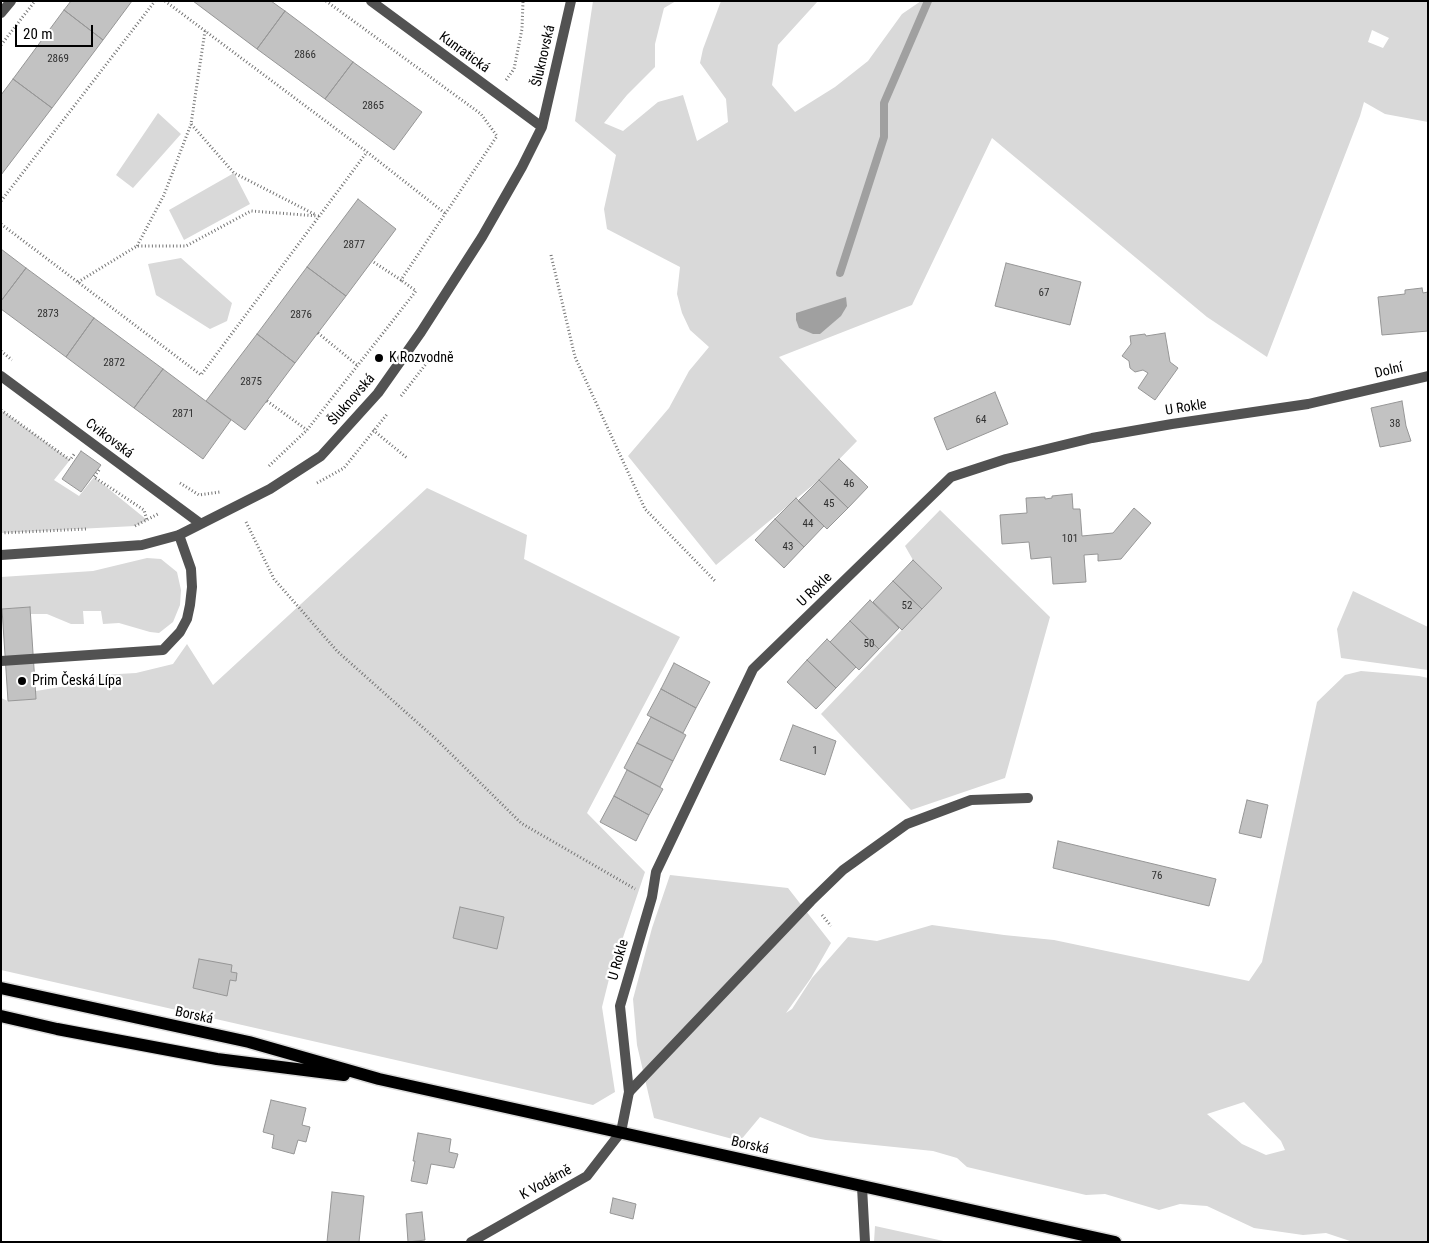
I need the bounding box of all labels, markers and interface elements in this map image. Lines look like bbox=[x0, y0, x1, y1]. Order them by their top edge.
scale bar bbox=[18, 15, 95, 47]
street label: Šluknovská bbox=[529, 24, 559, 88]
text: 20 m bbox=[23, 25, 53, 43]
street label: Kunratická bbox=[435, 29, 493, 77]
house number: 2866 bbox=[294, 48, 316, 62]
house number: 2869 bbox=[47, 52, 69, 66]
house number: 2865 bbox=[362, 99, 384, 113]
house number: 2877 bbox=[343, 238, 365, 252]
house number: 67 bbox=[1039, 286, 1049, 300]
house number: 2873 bbox=[37, 307, 59, 321]
house number: 2876 bbox=[290, 308, 312, 322]
place label: K Rozvodně bbox=[389, 350, 454, 366]
marker: K Rozvodně bbox=[373, 352, 385, 364]
house number: 2872 bbox=[103, 356, 125, 370]
street label: Dolní bbox=[1373, 359, 1405, 383]
street label: Šluknovská bbox=[325, 371, 379, 429]
house number: 2875 bbox=[240, 375, 262, 389]
street label: U Rokle bbox=[1164, 396, 1208, 420]
house number: 2871 bbox=[172, 407, 194, 421]
house number: 64 bbox=[976, 413, 986, 427]
street label: Cvikovská bbox=[82, 416, 136, 462]
house number: 38 bbox=[1390, 417, 1400, 431]
house number: 46 bbox=[844, 477, 854, 491]
house number: 45 bbox=[824, 497, 834, 511]
house number: 44 bbox=[803, 517, 813, 531]
house number: 101 bbox=[1062, 532, 1078, 546]
house number: 43 bbox=[783, 540, 793, 554]
street label: U Rokle bbox=[794, 570, 836, 610]
house number: 52 bbox=[902, 599, 912, 613]
house number: 50 bbox=[864, 637, 874, 651]
place label: Prim Česká Lípa bbox=[32, 673, 122, 689]
marker: Prim Česká Lípa bbox=[16, 675, 28, 687]
house number: 1 bbox=[812, 744, 818, 758]
house number: 76 bbox=[1152, 869, 1162, 883]
street label: U Rokle bbox=[605, 938, 633, 982]
street label: Borská bbox=[174, 1004, 214, 1028]
street label: Borská bbox=[729, 1134, 771, 1158]
street label: K Vodárně bbox=[517, 1162, 575, 1204]

